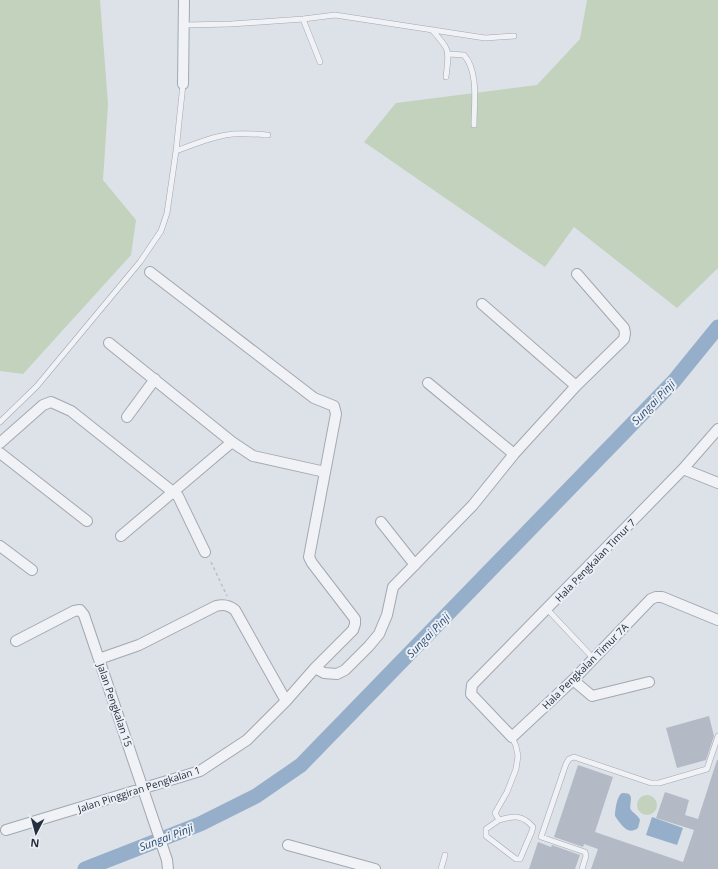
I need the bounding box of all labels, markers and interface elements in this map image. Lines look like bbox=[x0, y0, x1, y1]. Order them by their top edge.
water label: Sungai Pinji bbox=[628, 376, 678, 428]
street label: Hala Pengkalan Timur 7 bbox=[552, 515, 639, 605]
water label: Sungai Pinji bbox=[403, 609, 453, 661]
street label: Hala Pengkalan Timur 7A bbox=[539, 619, 632, 712]
street label: Jalan Pengkalan 15 bbox=[94, 660, 136, 749]
street label: Jalan Pinggiran Pengkalan 1 bbox=[75, 763, 202, 816]
north arrow bbox=[16, 813, 56, 853]
water label: Sungai Pinji bbox=[137, 820, 195, 854]
text: N bbox=[30, 836, 40, 851]

